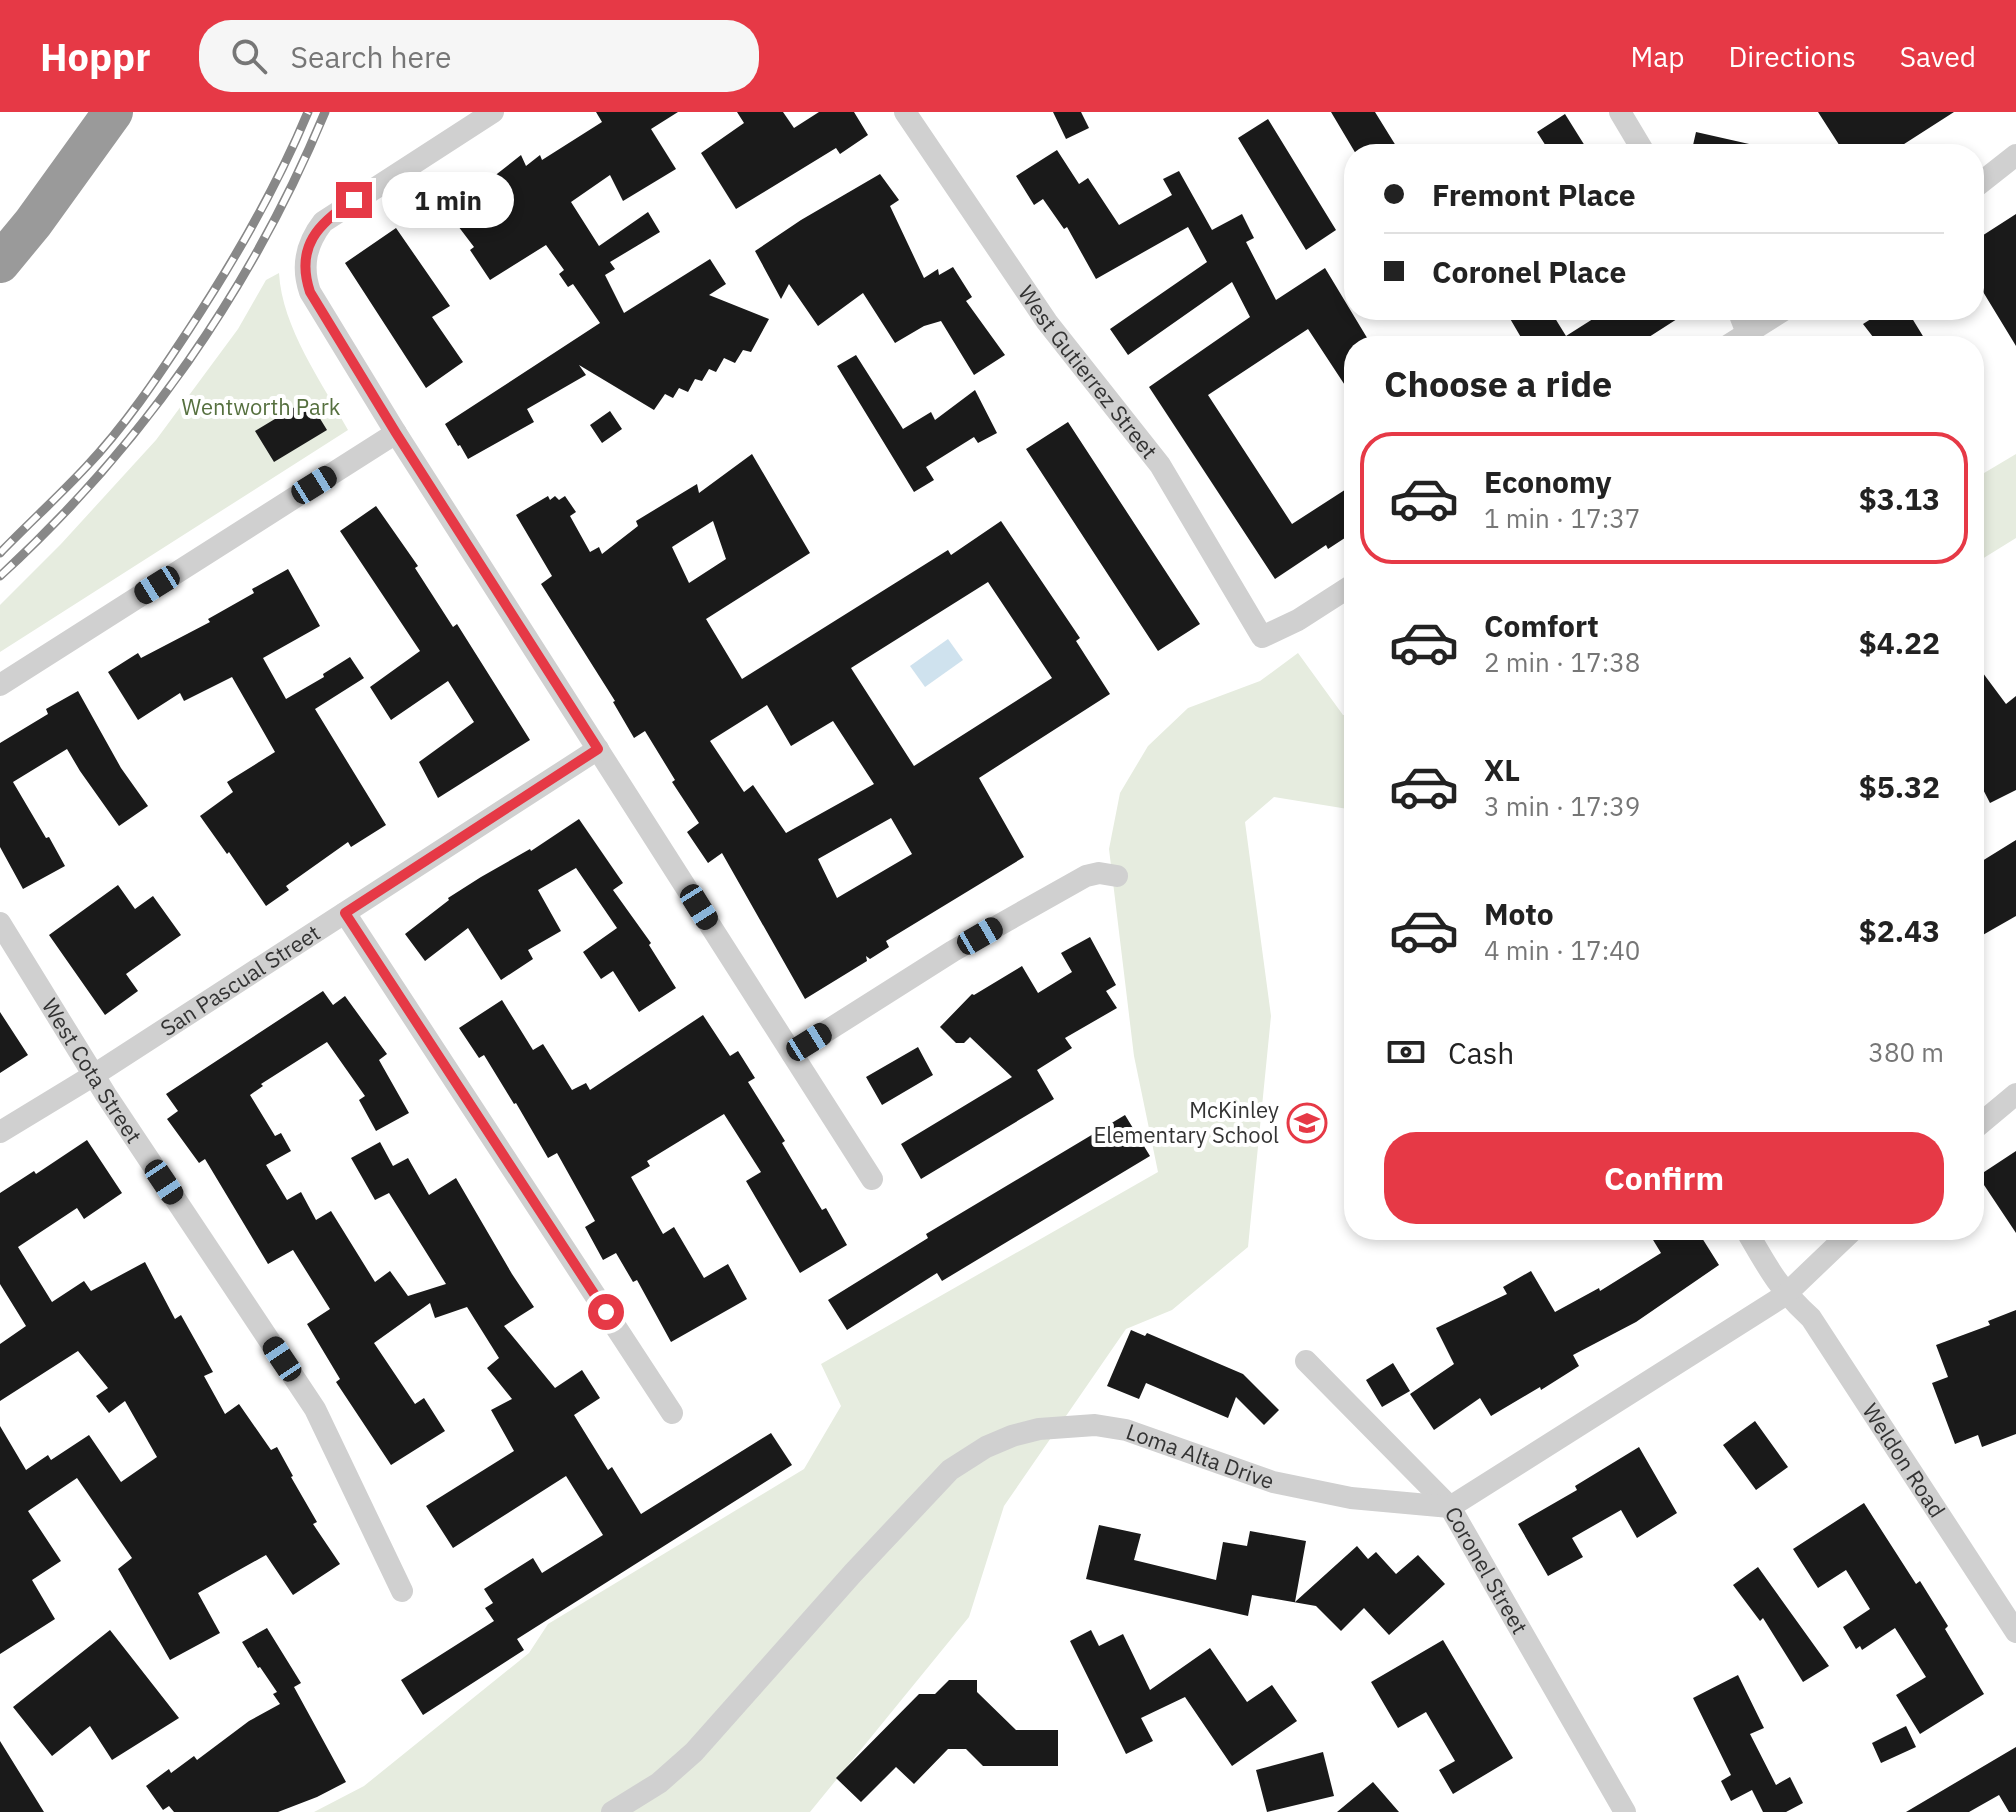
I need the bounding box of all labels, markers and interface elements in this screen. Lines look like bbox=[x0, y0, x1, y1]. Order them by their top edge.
search box bbox=[199, 20, 759, 92]
text: Hoppr bbox=[40, 32, 151, 81]
icon: search bbox=[227, 34, 271, 78]
text: Search here bbox=[291, 37, 451, 76]
text: Map bbox=[1630, 38, 1684, 75]
text: Directions bbox=[1728, 38, 1856, 75]
text: Saved bbox=[1900, 38, 1976, 75]
callout: 1 min bbox=[382, 172, 514, 228]
text: Fremont Place bbox=[1432, 175, 1636, 214]
route end bbox=[336, 182, 372, 218]
text: 1 min bbox=[414, 183, 482, 217]
text: Coronel Place bbox=[1432, 252, 1626, 291]
street label: West Gutierrez Street bbox=[1012, 279, 1164, 464]
text: Choose a ride bbox=[1384, 360, 1612, 407]
park label: Wentworth Park bbox=[182, 392, 341, 421]
car bbox=[287, 462, 341, 508]
icon: car bbox=[1388, 462, 1460, 534]
text: Economy bbox=[1484, 462, 1612, 501]
text: $3.13 bbox=[1859, 479, 1940, 518]
text: 1 min · 17:37 bbox=[1484, 501, 1640, 535]
car bbox=[130, 562, 184, 608]
icon: car bbox=[1388, 606, 1460, 678]
text: Comfort bbox=[1484, 606, 1599, 645]
text: $4.22 bbox=[1859, 623, 1940, 662]
text: 2 min · 17:38 bbox=[1484, 645, 1640, 679]
icon: car bbox=[1388, 750, 1460, 822]
text: XL bbox=[1484, 750, 1520, 789]
text: $5.32 bbox=[1859, 767, 1940, 806]
text: 3 min · 17:39 bbox=[1484, 789, 1640, 823]
car bbox=[676, 880, 722, 934]
icon: car bbox=[1388, 894, 1460, 966]
text: Moto bbox=[1484, 894, 1554, 933]
text: $2.43 bbox=[1859, 911, 1940, 950]
car bbox=[953, 914, 1007, 958]
street label: San Pascual Street bbox=[154, 918, 325, 1042]
text: 4 min · 17:40 bbox=[1484, 933, 1640, 967]
street label: West Cota Street bbox=[36, 993, 149, 1148]
car bbox=[782, 1019, 836, 1065]
icon: cash bbox=[1384, 1030, 1428, 1074]
text: Cash bbox=[1448, 1033, 1514, 1072]
text: 380 m bbox=[1868, 1035, 1944, 1069]
place label: McKinley Elementary School bbox=[1093, 1095, 1279, 1149]
school or university icon: McKinley Elementary School bbox=[1286, 1102, 1328, 1144]
button: Confirm bbox=[1384, 1132, 1944, 1224]
car bbox=[141, 1155, 187, 1209]
route start bbox=[588, 1294, 624, 1330]
car bbox=[259, 1332, 305, 1386]
street label: Weldon Road bbox=[1856, 1397, 1952, 1523]
street label: Loma Alta Drive bbox=[1122, 1416, 1278, 1495]
street label: Coronel Street bbox=[1439, 1501, 1535, 1639]

